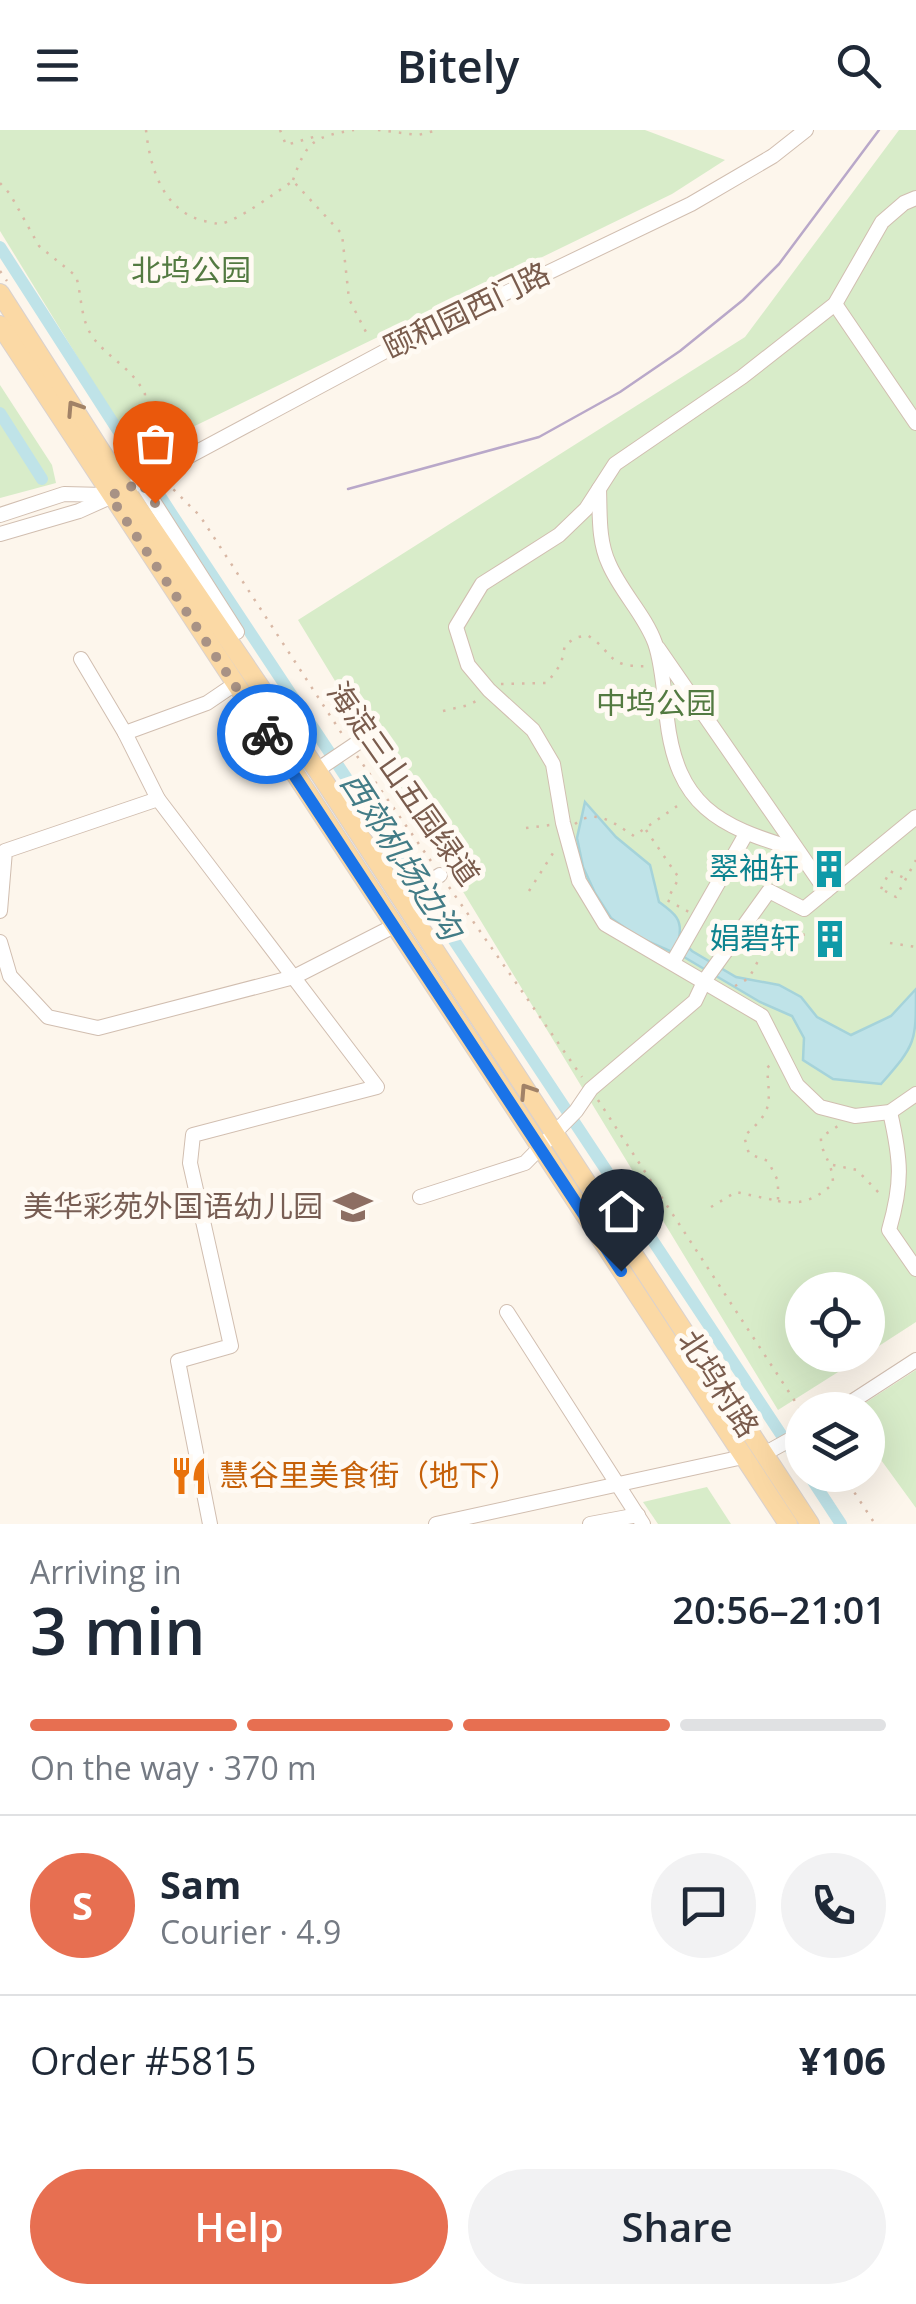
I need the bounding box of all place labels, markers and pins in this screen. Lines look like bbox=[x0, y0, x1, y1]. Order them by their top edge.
pin bbox=[113, 401, 198, 504]
place label: 翠袖轩 bbox=[709, 847, 799, 888]
building icon: 翠袖轩 bbox=[808, 848, 850, 890]
place label: 娟碧轩 bbox=[710, 917, 800, 958]
building icon: 娟碧轩 bbox=[809, 918, 851, 960]
pin bbox=[579, 1169, 664, 1272]
place label: 美华彩苑外国语幼儿园 bbox=[23, 1185, 323, 1226]
school or university icon: 美华彩苑外国语幼儿园 bbox=[332, 1186, 374, 1228]
place label: 慧谷里美食街（地下） bbox=[219, 1454, 519, 1495]
restaurant icon: 慧谷里美食街（地下） bbox=[168, 1455, 210, 1497]

